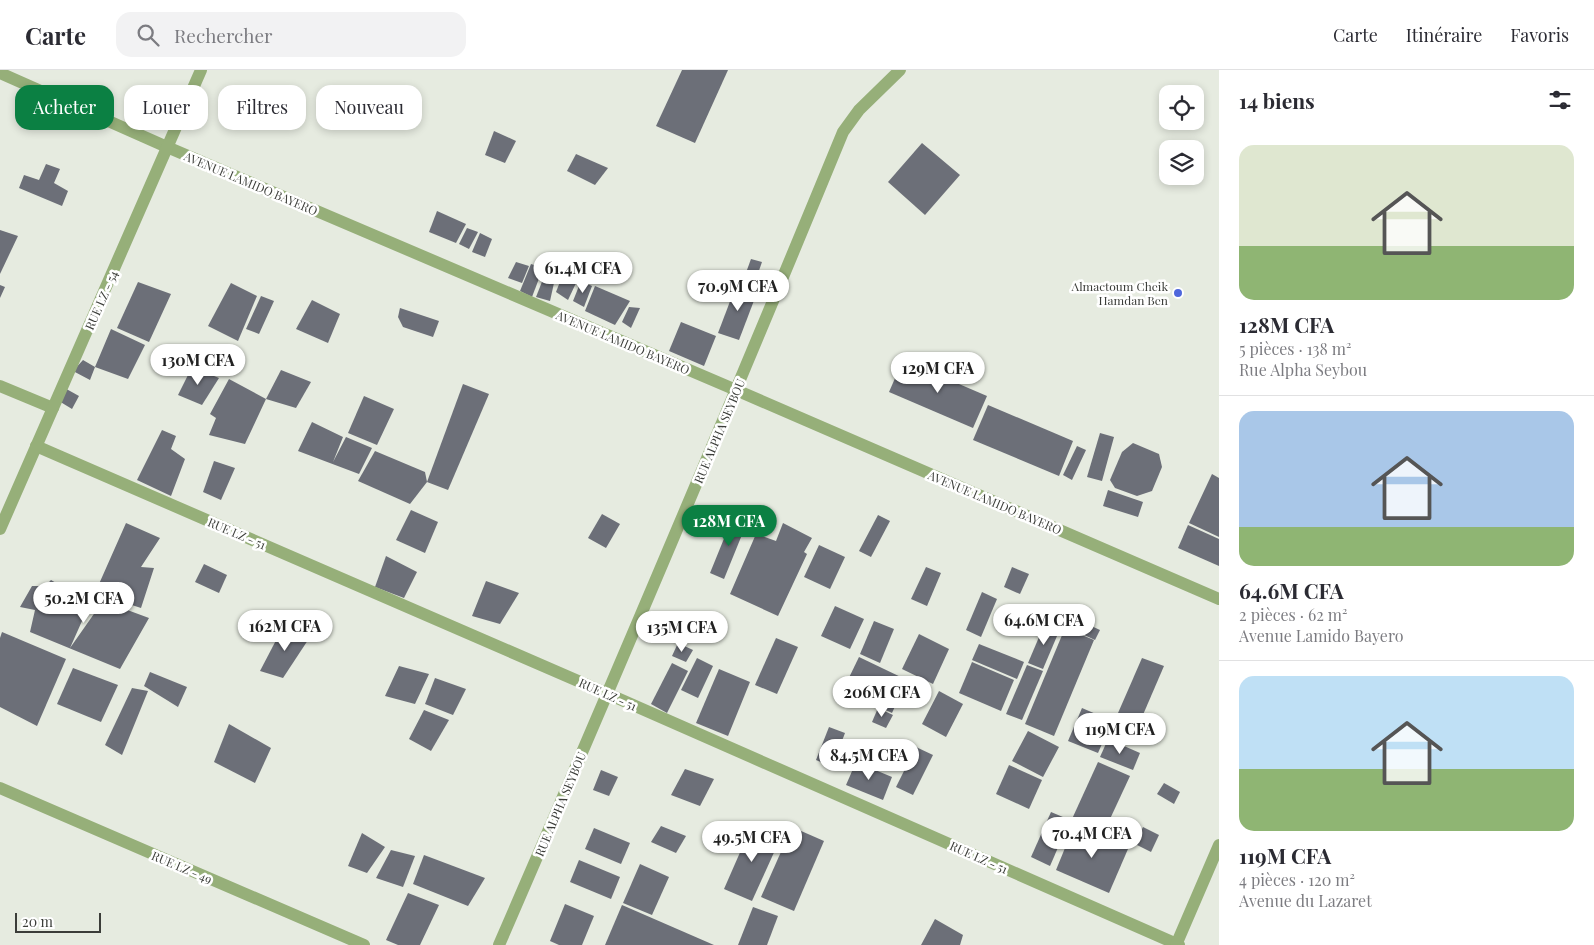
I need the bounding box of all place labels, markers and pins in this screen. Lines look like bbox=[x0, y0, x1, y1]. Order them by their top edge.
pin: 61.4M CFA bbox=[526, 252, 640, 294]
pin: 70.9M CFA bbox=[681, 270, 795, 312]
place label: Almactoum Cheik Hamdan Ben bbox=[1071, 278, 1168, 308]
marker: Almactoum Cheik Hamdan Ben bbox=[1172, 287, 1184, 299]
pin: 130M CFA bbox=[146, 344, 250, 386]
pin: 129M CFA bbox=[886, 352, 990, 394]
pin: 128M CFA bbox=[677, 504, 781, 547]
pin: 50.2M CFA bbox=[27, 582, 141, 624]
pin: 64.6M CFA bbox=[987, 604, 1101, 646]
pin: 162M CFA bbox=[233, 610, 337, 652]
pin: 135M CFA bbox=[630, 610, 734, 653]
pin: 206M CFA bbox=[830, 676, 934, 718]
pin: 119M CFA bbox=[1068, 712, 1172, 755]
pin: 84.5M CFA bbox=[812, 738, 926, 781]
pin: 70.4M CFA bbox=[1035, 816, 1149, 859]
pin: 49.5M CFA bbox=[695, 820, 809, 863]

